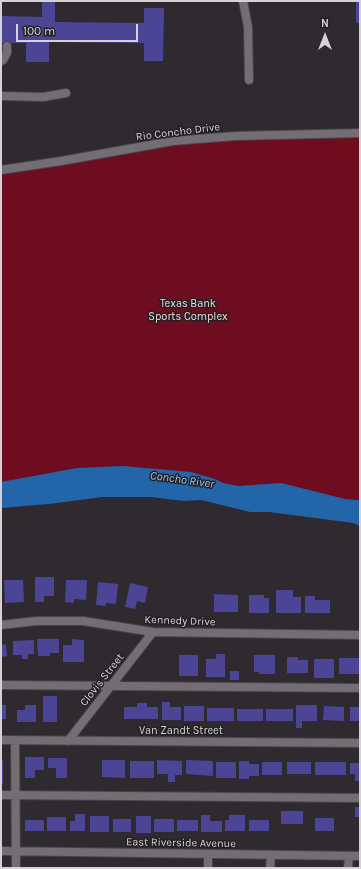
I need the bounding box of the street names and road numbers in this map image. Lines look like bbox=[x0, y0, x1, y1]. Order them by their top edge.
street label: Rio Concho Drive bbox=[135, 120, 221, 144]
street label: Kennedy Drive bbox=[144, 613, 216, 629]
street label: Clovis Street bbox=[77, 651, 127, 709]
street label: Van Zandt Street bbox=[139, 724, 223, 738]
street label: East Riverside Avenue bbox=[126, 835, 236, 851]

